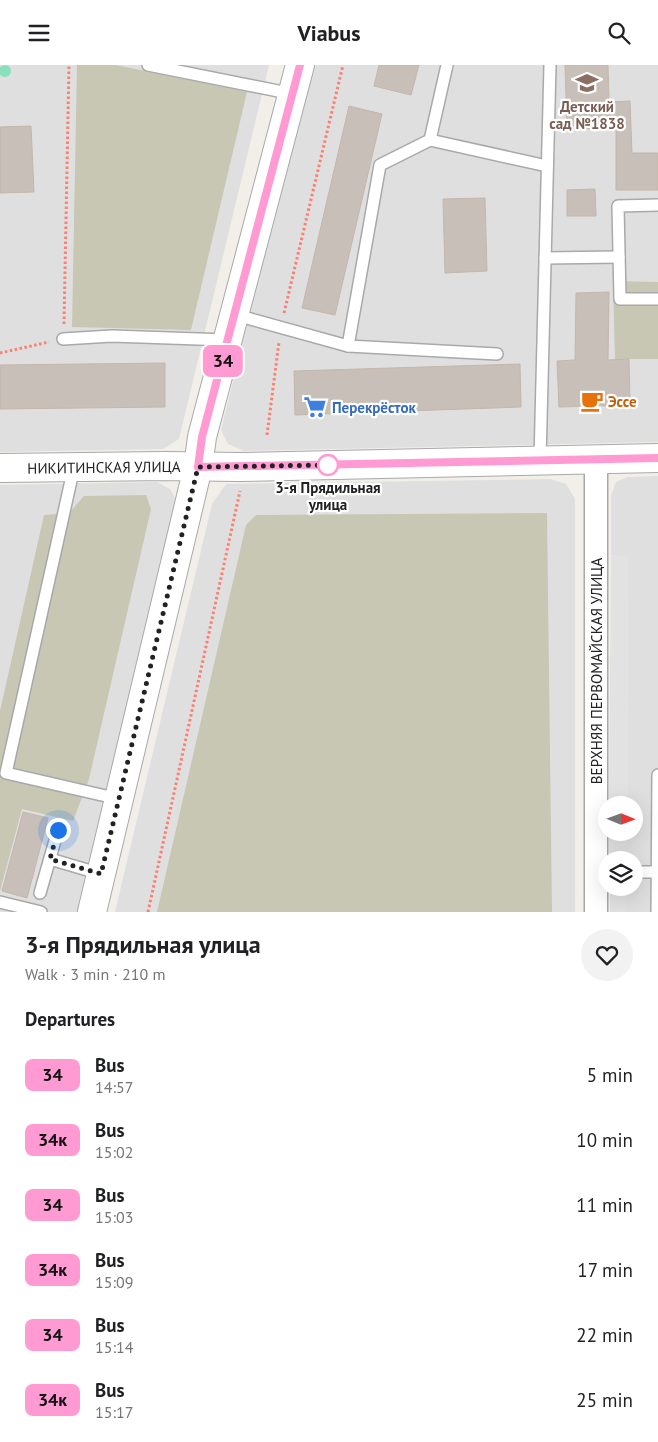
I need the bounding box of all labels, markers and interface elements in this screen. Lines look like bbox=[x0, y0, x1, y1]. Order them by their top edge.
icon: menu bbox=[25, 19, 53, 47]
text: Viabus bbox=[298, 19, 361, 47]
icon: search bbox=[605, 19, 633, 47]
school or university icon: Детский сад №1838 bbox=[574, 70, 600, 96]
place label: Детский сад №1838 bbox=[549, 97, 625, 133]
line badge: 34 bbox=[200, 345, 246, 377]
text: 34 bbox=[213, 349, 233, 372]
cafe icon: Эссе bbox=[579, 388, 605, 414]
place label: Эссе bbox=[608, 392, 637, 411]
supermarket icon: Перекрёсток bbox=[302, 394, 328, 420]
place label: Перекрёсток bbox=[332, 398, 417, 417]
marker: 3-я Прядильная улица bbox=[317, 454, 339, 476]
street label: НИКИТИНСКАЯ УЛИЦА bbox=[27, 456, 181, 477]
place label: 3-я Прядильная улица bbox=[275, 478, 381, 514]
street label: ВЕРХНЯЯ ПЕРВОМАЙСКАЯ УЛИЦА bbox=[587, 558, 606, 784]
north arrow bbox=[598, 796, 642, 841]
map controls bbox=[598, 796, 643, 896]
your location bbox=[46, 818, 71, 843]
button: layers bbox=[598, 851, 643, 896]
text: 3-я Прядильная улица bbox=[25, 929, 261, 960]
button: heart bbox=[581, 929, 633, 981]
text: Walk · 3 min · 210 m bbox=[25, 964, 165, 984]
text: Departures bbox=[25, 1007, 115, 1031]
text: Bus bbox=[95, 1053, 124, 1077]
text: 34 bbox=[42, 1063, 63, 1086]
text: 5 min bbox=[587, 1063, 633, 1087]
text: 14:57 bbox=[95, 1077, 133, 1097]
text: Bus bbox=[95, 1118, 124, 1142]
text: 34к bbox=[38, 1128, 67, 1151]
text: 10 min bbox=[576, 1128, 633, 1152]
text: 15:02 bbox=[95, 1142, 133, 1162]
text: Bus bbox=[95, 1183, 124, 1207]
text: 34 bbox=[42, 1193, 63, 1216]
text: 11 min bbox=[576, 1193, 633, 1217]
text: 15:03 bbox=[95, 1207, 133, 1227]
text: Bus bbox=[95, 1248, 124, 1272]
text: 34к bbox=[38, 1258, 67, 1281]
text: 17 min bbox=[577, 1258, 633, 1282]
text: 15:09 bbox=[95, 1272, 133, 1292]
text: Bus bbox=[95, 1313, 124, 1337]
text: 34 bbox=[42, 1323, 63, 1346]
text: 22 min bbox=[576, 1323, 633, 1347]
text: 15:14 bbox=[95, 1337, 133, 1357]
text: Bus bbox=[95, 1378, 124, 1402]
text: 34к bbox=[38, 1388, 67, 1411]
text: 25 min bbox=[576, 1388, 633, 1412]
text: 15:17 bbox=[95, 1402, 133, 1422]

